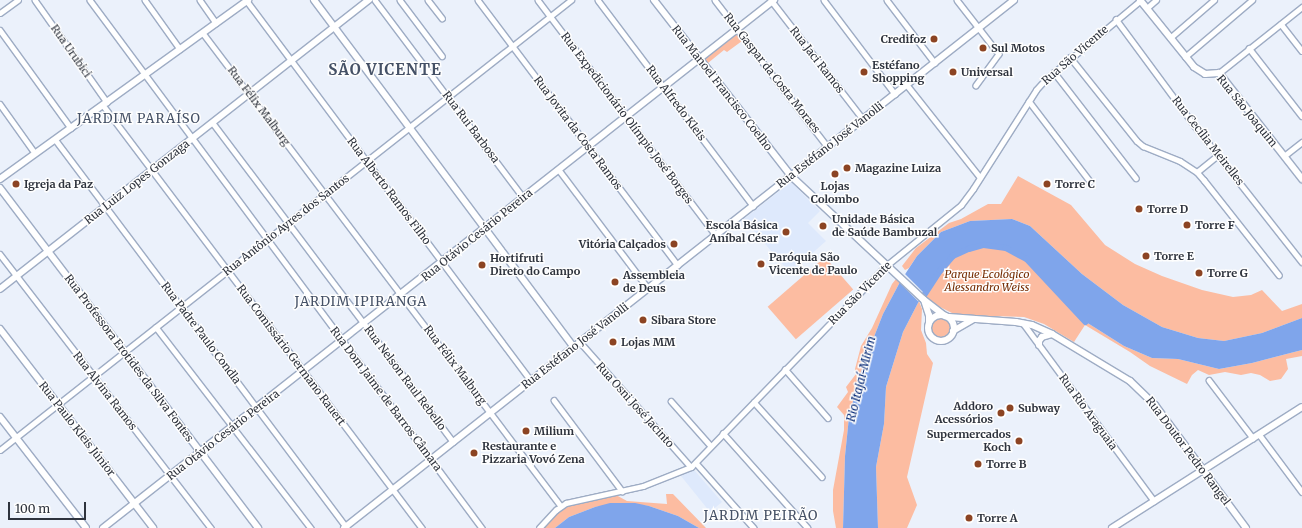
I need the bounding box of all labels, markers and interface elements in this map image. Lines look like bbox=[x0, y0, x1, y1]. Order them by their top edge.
street label: Rua Gaspar da Costa Moraes bbox=[721, 10, 823, 136]
street label: Rua Urubici bbox=[48, 22, 94, 80]
street label: Rua Manoel Francisco Coelho bbox=[669, 23, 775, 153]
street label: Rua São Vicente bbox=[1039, 23, 1111, 87]
street label: Rua Jaci Ramos bbox=[787, 24, 847, 96]
street label: Rua Expedicionário Olímpio José Borges bbox=[558, 30, 696, 206]
place label: Credifoz bbox=[881, 32, 926, 46]
marker: Credifoz bbox=[929, 34, 939, 44]
place label: Sul Motos bbox=[991, 41, 1045, 55]
marker: Sul Motos bbox=[978, 43, 988, 53]
place label: Estéfano Shopping bbox=[872, 59, 924, 85]
district label: SÃO VICENTE bbox=[328, 61, 442, 79]
street label: Rua Alfredo Kleis bbox=[643, 63, 709, 143]
street label: Rua Félix Malburg bbox=[225, 64, 293, 148]
place label: Universal bbox=[961, 65, 1013, 79]
marker: Estéfano Shopping bbox=[859, 67, 869, 77]
marker: Universal bbox=[948, 67, 958, 77]
street label: Rua São Joaquim bbox=[1214, 72, 1280, 150]
street label: Rua Jovita da Costa Ramos bbox=[531, 74, 625, 192]
street label: Rua Rui Barbosa bbox=[440, 88, 502, 166]
street label: Rua Cecília Meirelles bbox=[1169, 94, 1247, 188]
street label: Rua Estéfano José Vanolli bbox=[774, 99, 886, 191]
district label: JARDIM PARAÍSO bbox=[77, 111, 201, 127]
street label: Rua Alberto Ramos Filho bbox=[344, 135, 434, 247]
street label: Rua Luiz Lopes Gonzaga bbox=[82, 137, 192, 227]
place label: Magazine Luiza bbox=[855, 161, 941, 175]
marker: Magazine Luiza bbox=[842, 163, 852, 173]
marker: Lojas Colombo bbox=[830, 169, 840, 179]
street label: Rua Antônio Ayres dos Santos bbox=[220, 172, 352, 278]
place label: Igreja da Paz bbox=[24, 177, 93, 191]
place label: Torre C bbox=[1055, 177, 1095, 191]
marker: Igreja da Paz bbox=[11, 179, 21, 189]
marker: Torre C bbox=[1042, 179, 1052, 189]
place label: Lojas Colombo bbox=[811, 180, 859, 206]
street label: Rua Otávio Cesário Pereira bbox=[419, 186, 535, 284]
place label: Torre D bbox=[1147, 202, 1188, 216]
marker: Torre D bbox=[1134, 204, 1144, 214]
place label: Unidade Básica de Saúde Bambuzal bbox=[832, 213, 937, 239]
place label: Torre F bbox=[1195, 218, 1235, 232]
place label: Escola Básica Aníbal César bbox=[706, 219, 778, 245]
marker: Unidade Básica de Saúde Bambuzal bbox=[817, 220, 829, 232]
marker: Torre F bbox=[1182, 220, 1192, 230]
marker: Escola Básica Aníbal César bbox=[781, 227, 791, 237]
place label: Vitória Calçados bbox=[579, 237, 666, 251]
marker: Vitória Calçados bbox=[669, 239, 679, 249]
place label: Torre E bbox=[1154, 249, 1194, 263]
place label: Paróquia São Vicente de Paulo bbox=[769, 251, 857, 277]
marker: Torre E bbox=[1141, 251, 1151, 261]
place label: Hortifruti Direto do Campo bbox=[490, 252, 580, 278]
marker: Paróquia São Vicente de Paulo bbox=[756, 259, 766, 269]
street label: Rua São Vicente bbox=[826, 259, 894, 327]
marker: Hortifruti Direto do Campo bbox=[477, 260, 487, 270]
place label: Torre G bbox=[1207, 266, 1248, 280]
park label: Parque Ecológico Alessandro Weiss bbox=[945, 268, 1029, 294]
marker: Torre G bbox=[1194, 268, 1204, 278]
place label: Assembleia de Deus bbox=[623, 269, 685, 295]
street label: Rua Professora Erotides da Silva Fontes bbox=[62, 272, 196, 444]
marker: Assembleia de Deus bbox=[610, 277, 620, 287]
street label: Rua Padre Paulo Condla bbox=[158, 279, 244, 387]
street label: Rua Comissário Germano Rauert bbox=[234, 282, 348, 428]
district label: JARDIM IPIRANGA bbox=[294, 294, 428, 310]
street label: Rua Estéfano José Vanolli bbox=[519, 300, 631, 392]
place label: Sibara Store bbox=[651, 313, 716, 327]
marker: Sibara Store bbox=[638, 315, 648, 325]
street label: Rua Nelson Raul Rebello bbox=[361, 323, 449, 433]
street label: Rua Félix Malburg bbox=[421, 323, 489, 407]
street label: Rua Dom Jaime de Barros Câmara bbox=[327, 324, 445, 474]
place label: Lojas MM bbox=[621, 335, 675, 349]
water label: Rio Itajaí-Mirim bbox=[843, 335, 879, 423]
marker: Lojas MM bbox=[608, 337, 618, 347]
street label: Rua Alvina Ramos bbox=[70, 349, 140, 433]
street label: Rua Osni José Jacinto bbox=[593, 360, 677, 450]
street label: Rua Rio Araguaia bbox=[1056, 371, 1120, 453]
street label: Rua Paulo Kleis Júnior bbox=[36, 379, 118, 479]
street label: Rua Otávio Cesário Pereira bbox=[164, 387, 282, 483]
street label: Rua Doutor Pedro Rangel bbox=[1143, 394, 1233, 508]
place label: Addoro Acessórios bbox=[935, 400, 993, 426]
place label: Subway bbox=[1018, 401, 1060, 415]
marker: Subway bbox=[1005, 403, 1015, 413]
marker: Addoro Acessórios bbox=[996, 408, 1006, 418]
place label: Milium bbox=[534, 424, 574, 438]
marker: Milium bbox=[521, 426, 531, 436]
place label: Supermercados Koch bbox=[927, 428, 1011, 454]
marker: Supermercados Koch bbox=[1014, 436, 1024, 446]
place label: Restaurante e Pizzaria Vovó Zena bbox=[482, 440, 585, 466]
marker: Restaurante e Pizzaria Vovó Zena bbox=[469, 448, 479, 458]
place label: Torre B bbox=[986, 457, 1026, 471]
marker: Torre B bbox=[973, 459, 983, 469]
scale bar bbox=[10, 494, 88, 520]
text: 100 m bbox=[15, 501, 50, 516]
district label: JARDIM PEIRÃO bbox=[704, 508, 818, 524]
place label: Torre A bbox=[977, 511, 1017, 525]
marker: Torre A bbox=[964, 513, 974, 523]

